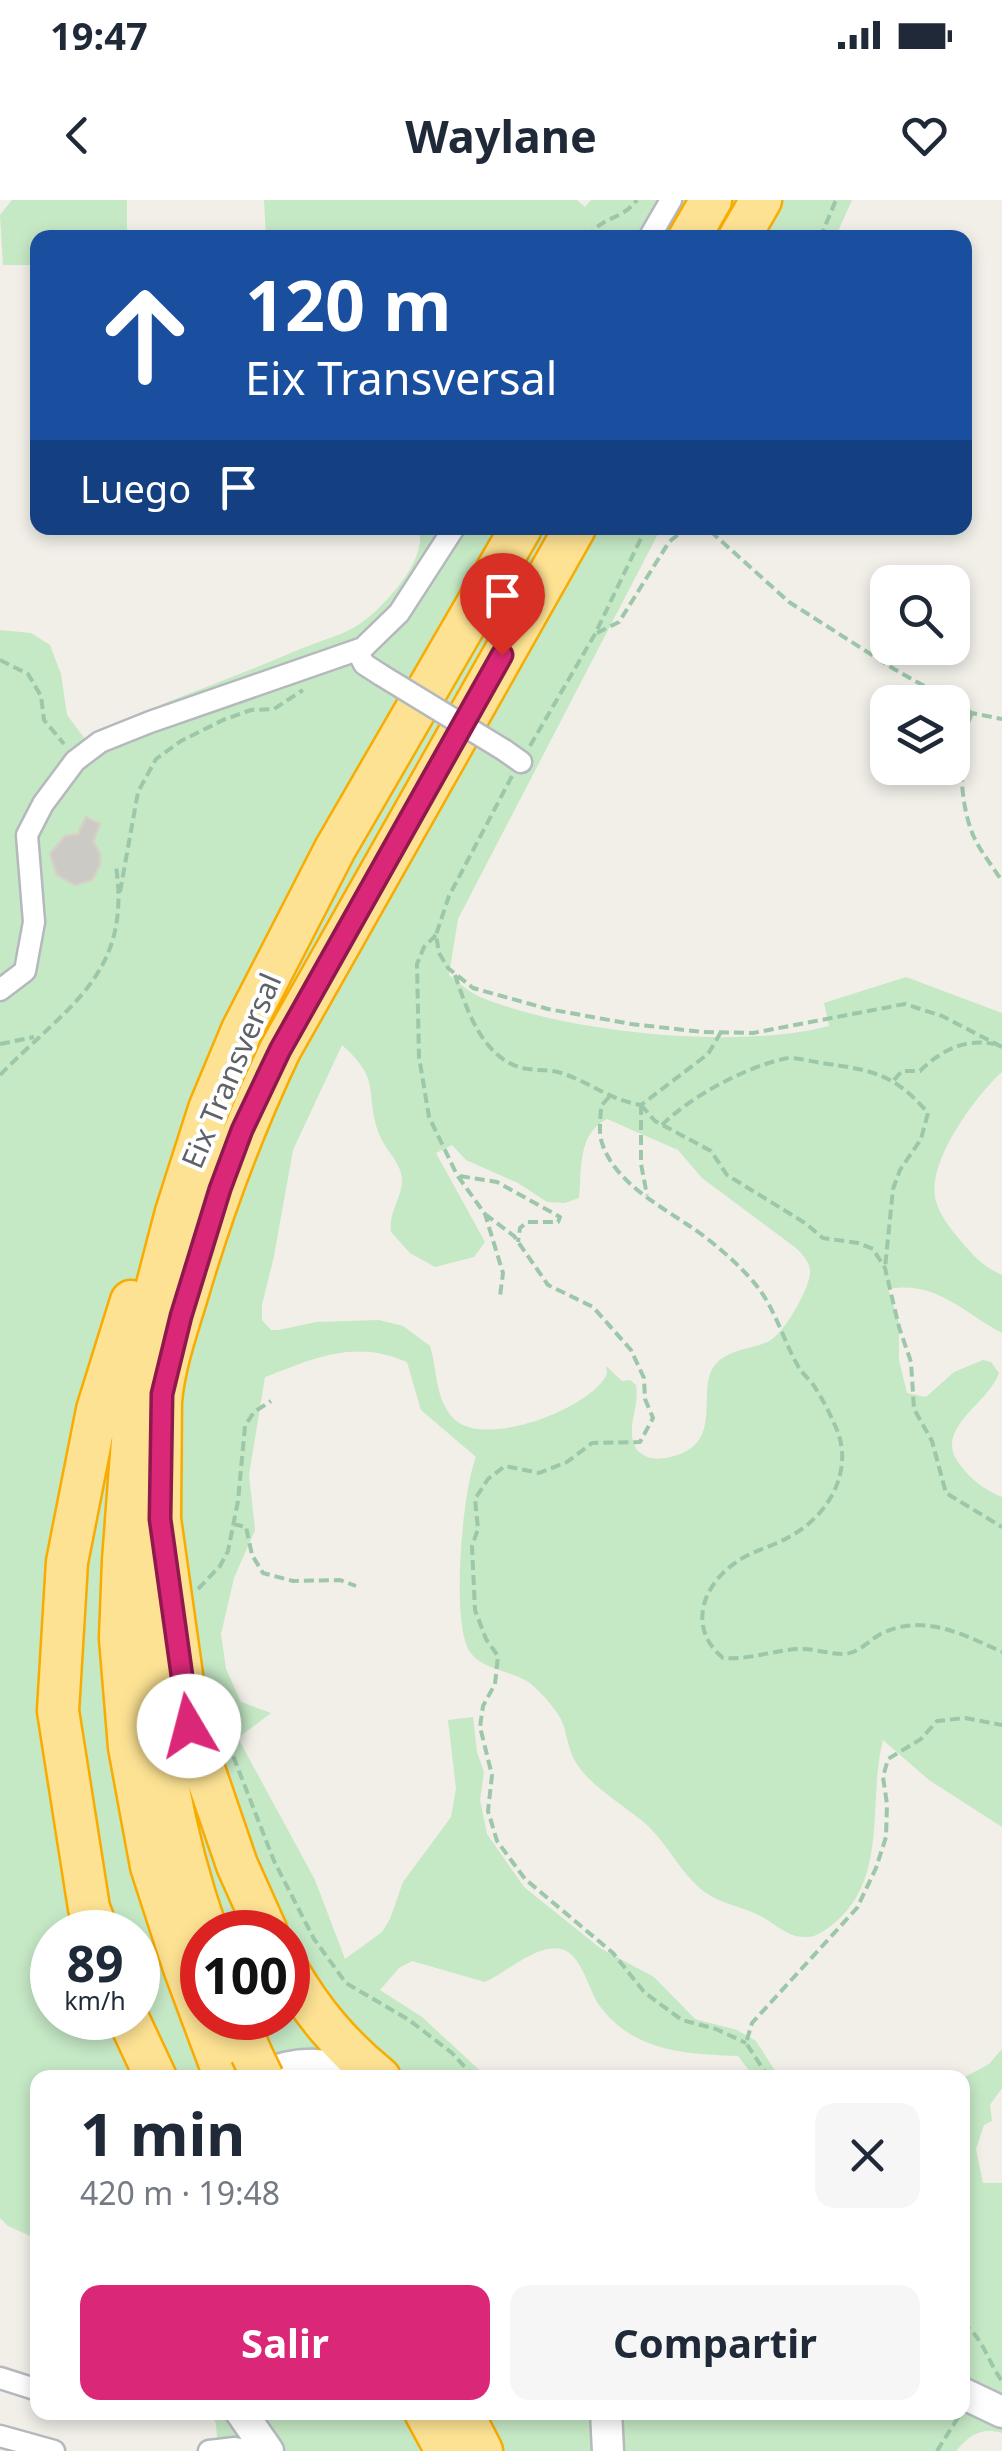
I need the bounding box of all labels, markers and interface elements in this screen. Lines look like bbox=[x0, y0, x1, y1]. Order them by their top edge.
text: 19:47 bbox=[50, 9, 148, 61]
text: Waylane bbox=[405, 105, 597, 166]
icon: back bbox=[50, 108, 105, 163]
icon: heart bbox=[897, 108, 952, 163]
text: 120 m bbox=[245, 256, 452, 352]
icon: ahead bbox=[80, 270, 210, 400]
text: Eix Transversal bbox=[245, 347, 557, 408]
icon: arrive bbox=[211, 460, 266, 515]
text: Luego bbox=[80, 462, 191, 514]
pin bbox=[460, 553, 545, 656]
map controls bbox=[870, 565, 970, 785]
button: search bbox=[870, 565, 970, 665]
icon: arrive bbox=[475, 568, 530, 623]
button: layers bbox=[870, 685, 970, 785]
street label: Eix Transversal bbox=[171, 967, 290, 1174]
position arrow bbox=[137, 1674, 241, 1778]
speed limit sign: 100 bbox=[180, 1910, 310, 2040]
text: 89 bbox=[66, 1929, 124, 1997]
text: km/h bbox=[64, 1983, 126, 2017]
text: 1 min bbox=[80, 2092, 245, 2174]
button: close bbox=[815, 2103, 920, 2208]
text: 420 m · 19:48 bbox=[80, 2171, 280, 2214]
button: Salir bbox=[80, 2285, 490, 2400]
button: Compartir bbox=[510, 2285, 920, 2400]

